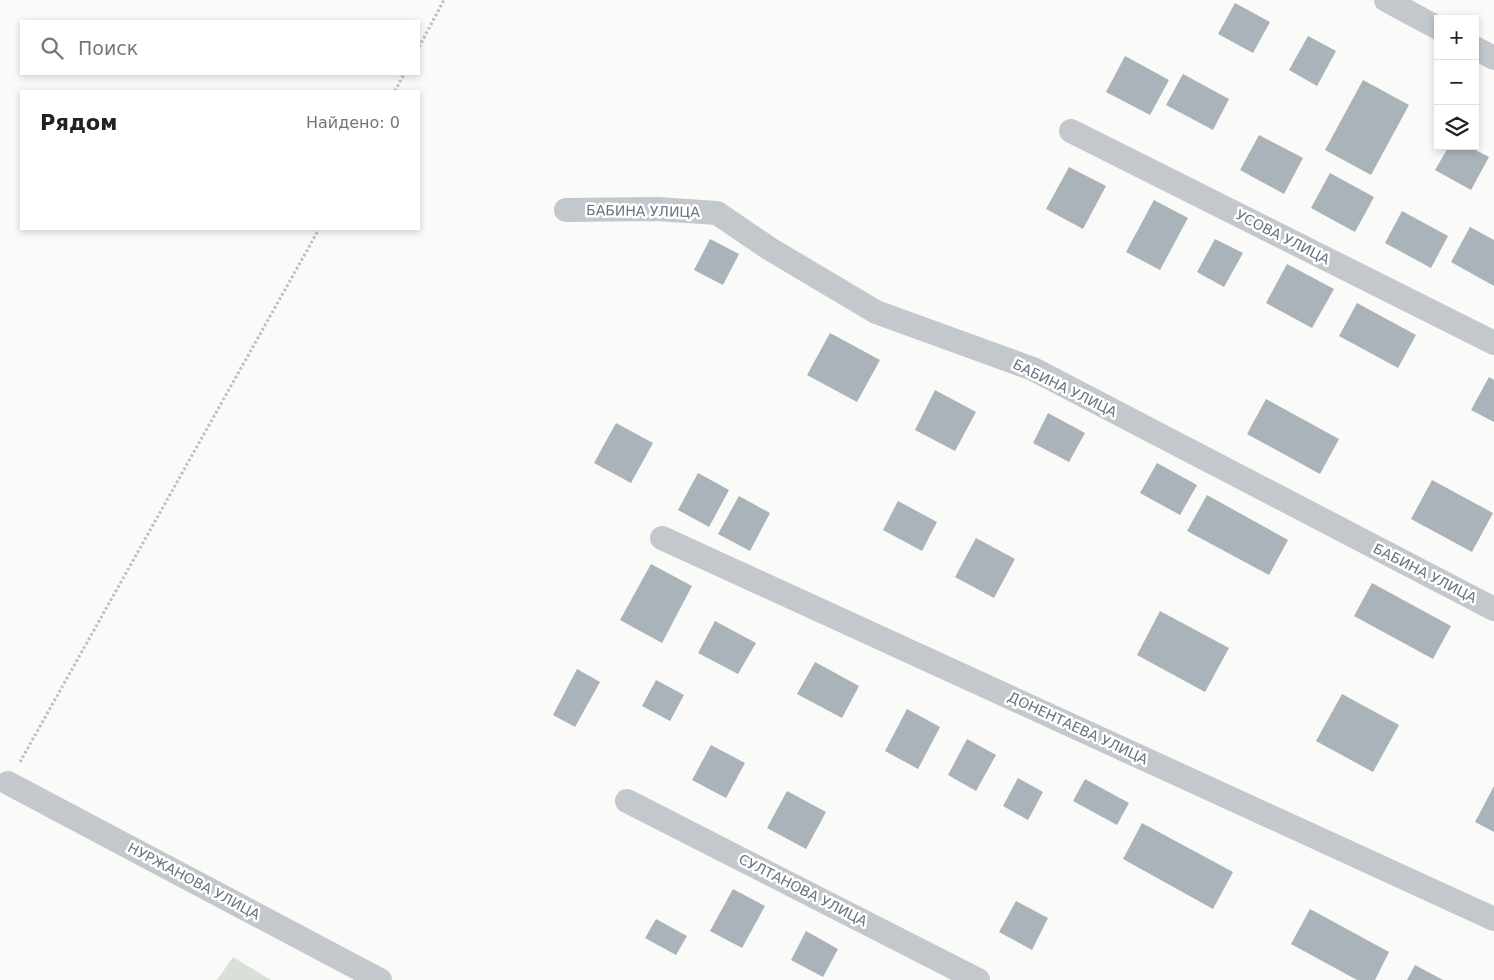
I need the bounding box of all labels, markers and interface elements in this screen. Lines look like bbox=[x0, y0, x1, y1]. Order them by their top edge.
map controls bbox=[1434, 15, 1479, 150]
button: + bbox=[1434, 15, 1479, 60]
search box bbox=[20, 20, 420, 75]
icon: search bbox=[38, 34, 66, 62]
text: Поиск bbox=[78, 37, 138, 59]
button: − bbox=[1434, 60, 1479, 105]
button: layers bbox=[1434, 105, 1479, 150]
text: Рядом bbox=[40, 111, 117, 135]
text: Найдено: 0 bbox=[306, 113, 400, 132]
street label: БАБИНА УЛИЦА bbox=[586, 202, 700, 220]
street label: УСОВА УЛИЦА bbox=[1234, 207, 1333, 268]
street label: БАБИНА УЛИЦА bbox=[1010, 356, 1120, 420]
street label: БАБИНА УЛИЦА bbox=[1371, 540, 1480, 606]
street label: ДОНЕНТАЕВА УЛИЦА bbox=[1006, 689, 1151, 768]
street label: НУРЖАНОВА УЛИЦА bbox=[125, 839, 263, 923]
street label: СУЛТАНОВА УЛИЦА bbox=[736, 851, 870, 930]

